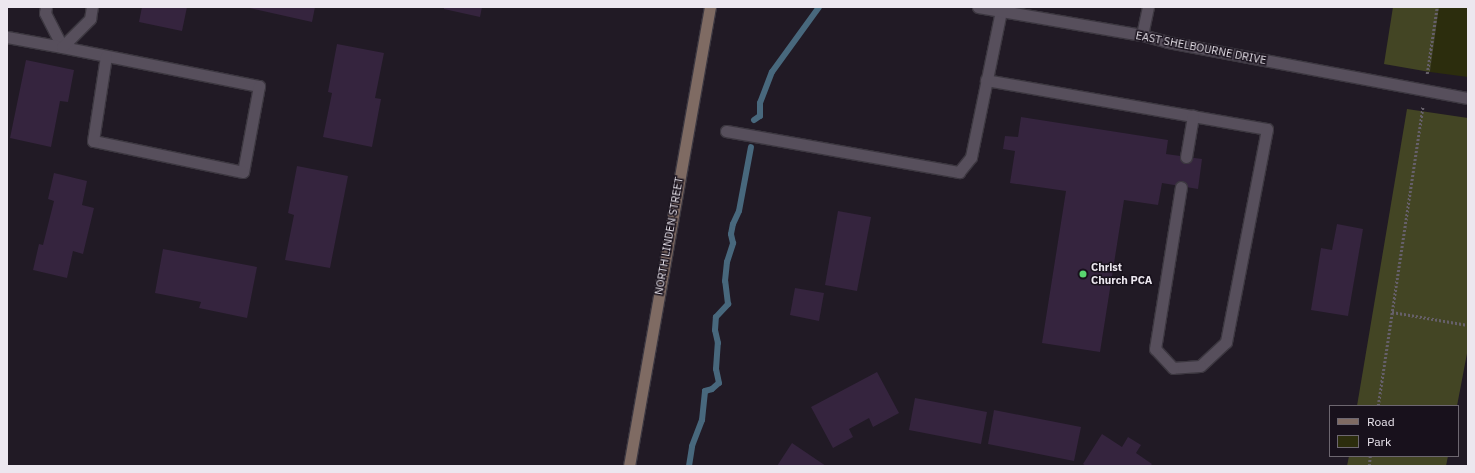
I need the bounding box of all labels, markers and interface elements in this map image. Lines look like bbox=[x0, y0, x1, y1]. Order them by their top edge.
street label: EAST SHELBOURNE DRIVE bbox=[1135, 29, 1267, 67]
street label: NORTH LINDEN STREET bbox=[652, 176, 686, 296]
place label: Christ Church PCA bbox=[1091, 261, 1152, 287]
marker: Christ Church PCA bbox=[1078, 269, 1088, 279]
legend bbox=[1329, 405, 1459, 457]
text: Road bbox=[1367, 414, 1395, 429]
text: Park bbox=[1367, 434, 1391, 449]

